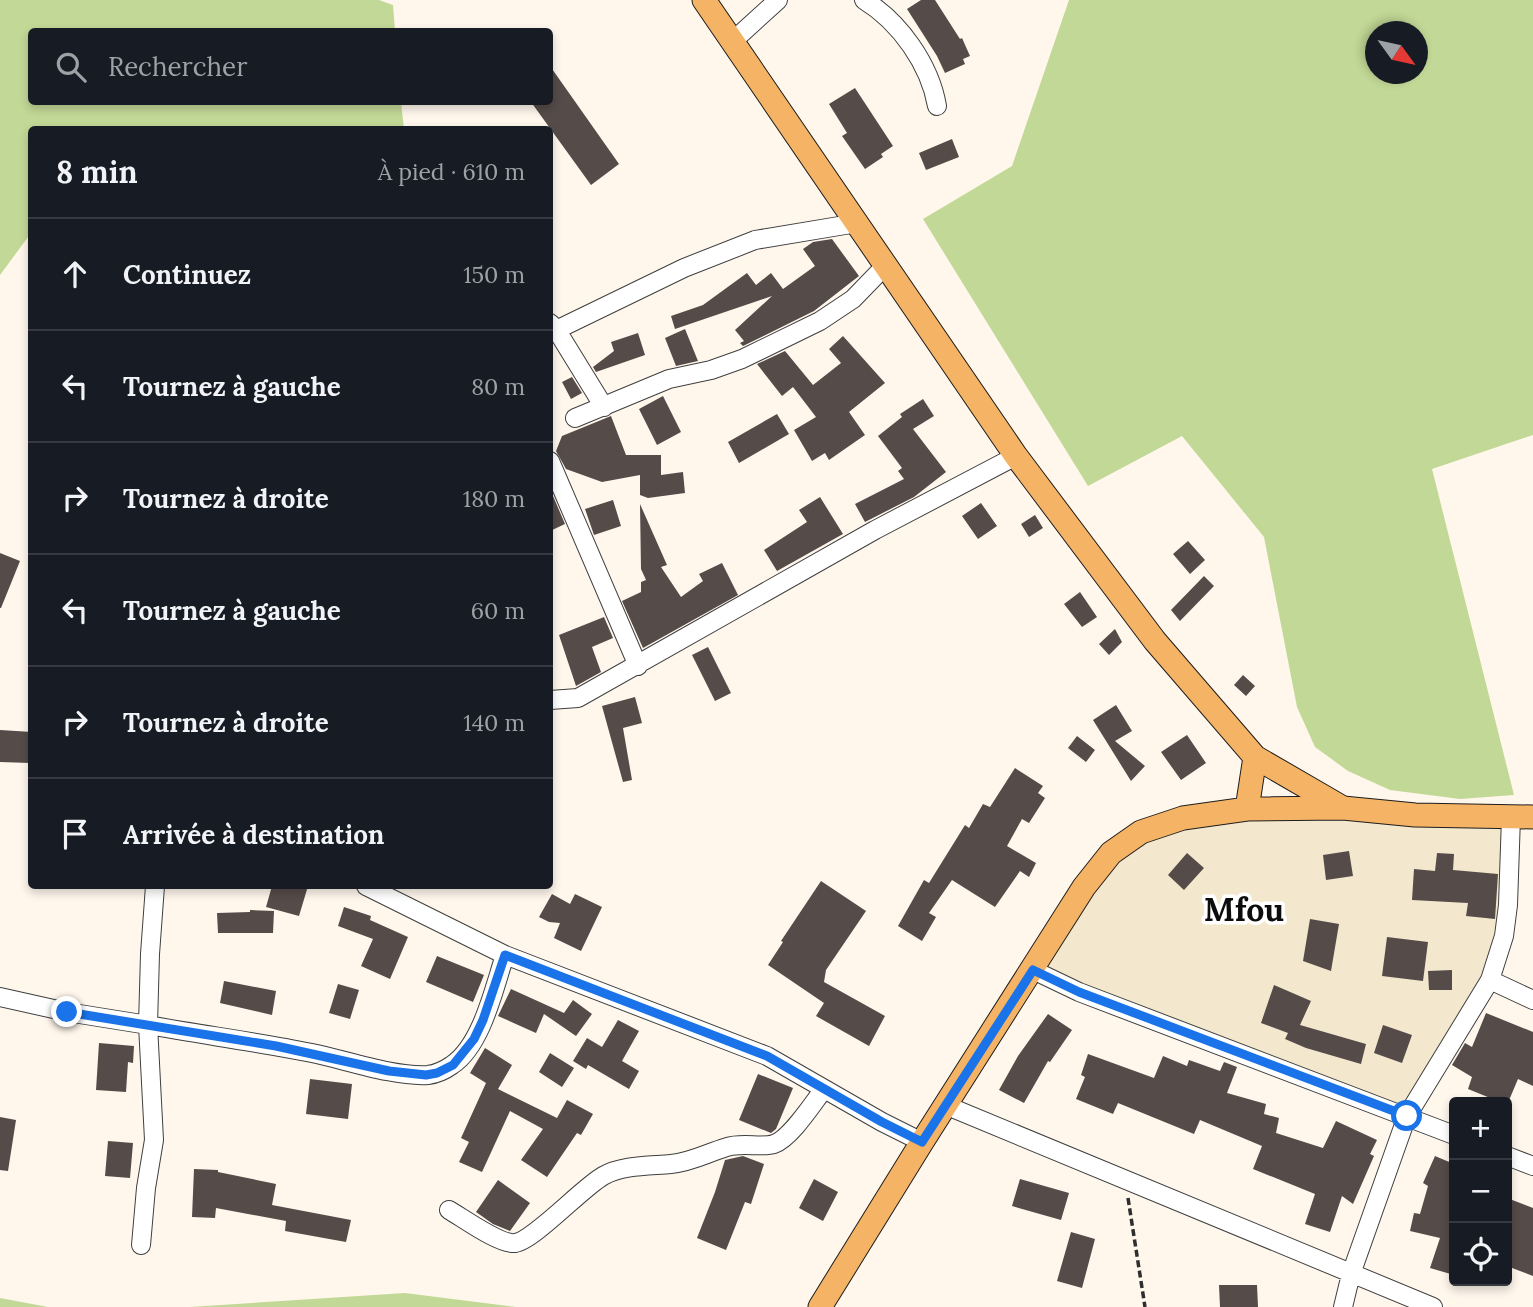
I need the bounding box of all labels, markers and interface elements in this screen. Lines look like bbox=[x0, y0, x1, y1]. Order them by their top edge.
north arrow bbox=[1365, 21, 1428, 84]
search box bbox=[28, 28, 553, 105]
icon: search bbox=[52, 48, 90, 86]
text: Rechercher bbox=[108, 50, 247, 83]
text: 8 min bbox=[56, 153, 138, 191]
text: À pied · 610 m bbox=[378, 157, 525, 186]
icon: ahead bbox=[56, 255, 94, 293]
text: Continuez bbox=[123, 258, 251, 291]
text: 150 m bbox=[463, 260, 525, 289]
icon: left bbox=[56, 367, 94, 405]
text: Tournez à gauche bbox=[123, 370, 341, 403]
text: 80 m bbox=[471, 372, 525, 401]
icon: right bbox=[56, 479, 94, 517]
text: Tournez à droite bbox=[123, 482, 329, 515]
text: 180 m bbox=[463, 484, 525, 513]
icon: left bbox=[56, 591, 94, 629]
text: Tournez à gauche bbox=[123, 594, 341, 627]
text: 60 m bbox=[471, 596, 525, 625]
icon: right bbox=[56, 703, 94, 741]
text: Tournez à droite bbox=[123, 706, 329, 739]
text: 140 m bbox=[463, 708, 525, 737]
icon: arrive bbox=[56, 815, 94, 853]
text: Arrivée à destination bbox=[123, 818, 384, 851]
district label: Mfou bbox=[1204, 889, 1284, 930]
route end bbox=[51, 996, 82, 1027]
map controls bbox=[1449, 1097, 1512, 1286]
button: + bbox=[1449, 1097, 1512, 1160]
route start bbox=[1391, 1100, 1422, 1131]
button: − bbox=[1449, 1160, 1512, 1223]
button: locate bbox=[1449, 1223, 1512, 1286]

